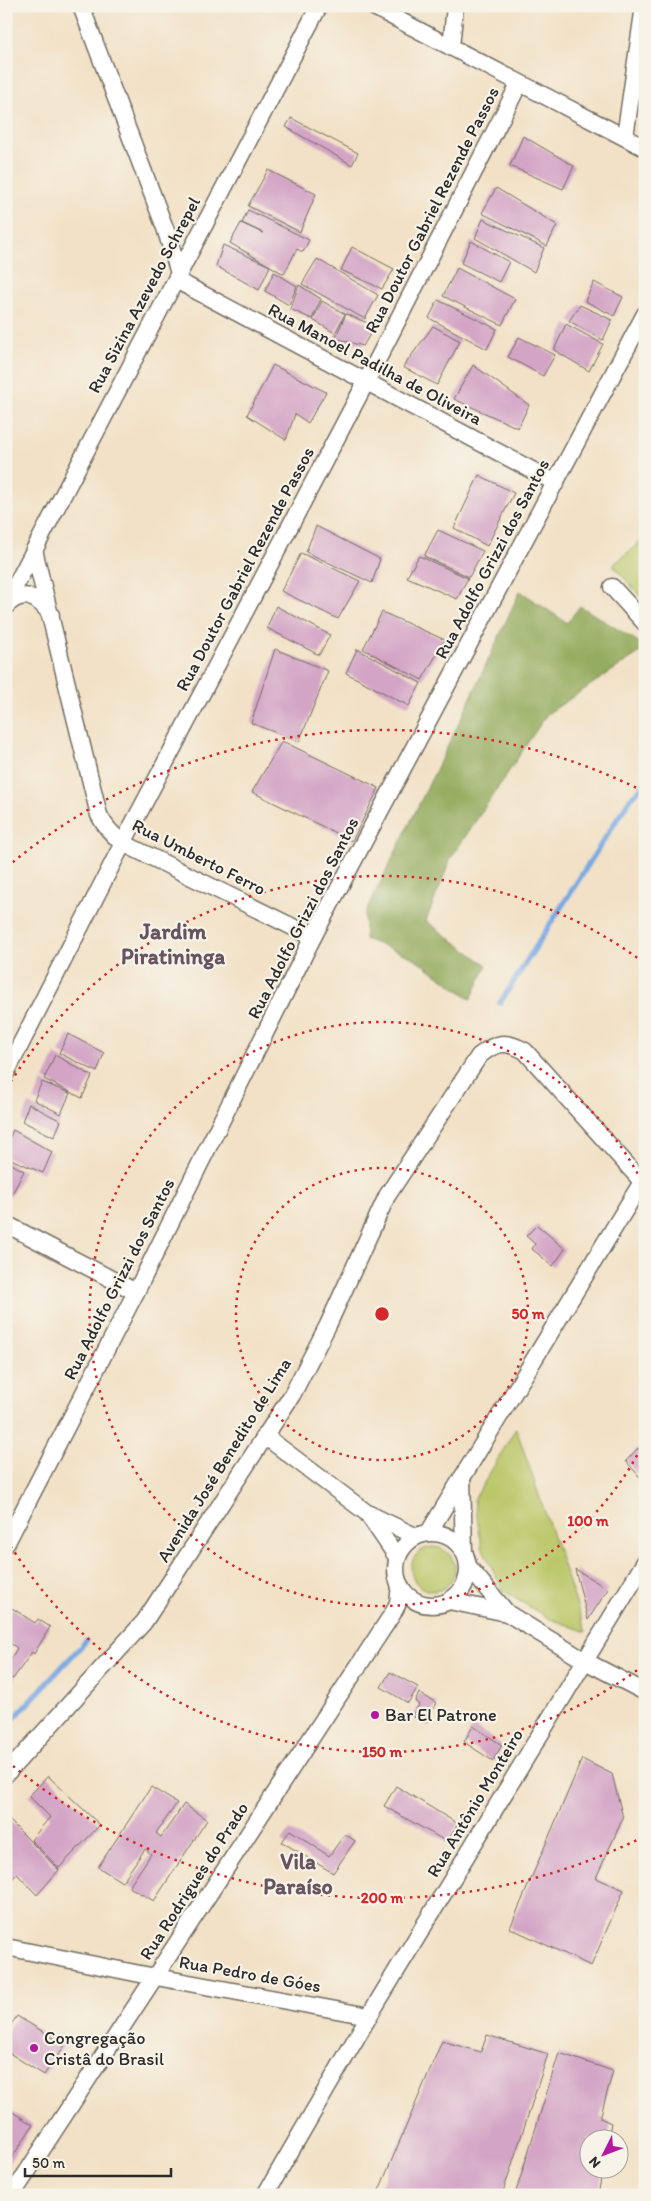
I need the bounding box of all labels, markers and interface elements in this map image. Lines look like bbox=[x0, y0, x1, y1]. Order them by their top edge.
street label: Rua Doutor Gabriel Rezende Passos bbox=[360, 83, 504, 337]
street label: Rua Sizina Azevedo Schrepel bbox=[83, 193, 205, 397]
street label: Rua Manoel Padilha de Oliveira bbox=[264, 298, 486, 430]
street label: Rua Doutor Gabriel Rezende Passos bbox=[171, 443, 319, 695]
street label: Rua Adolfo Grizzi dos Santos bbox=[430, 455, 554, 663]
street label: Rua Umberto Ferro bbox=[129, 814, 269, 900]
street label: Rua Adolfo Grizzi dos Santos bbox=[243, 814, 363, 1022]
district label: Jardim Piratininga bbox=[121, 918, 225, 970]
street label: Rua Adolfo Grizzi dos Santos bbox=[59, 1175, 179, 1383]
centre of rings bbox=[373, 1305, 391, 1323]
text: 50 m bbox=[511, 1305, 545, 1323]
street label: Avenida José Benedito de Lima bbox=[152, 1354, 296, 1566]
text: 100 m bbox=[567, 1512, 609, 1530]
place label: Bar El Patrone bbox=[385, 1704, 497, 1726]
marker: Bar El Patrone bbox=[369, 1709, 381, 1721]
street label: Rua Antônio Monteiro bbox=[422, 1725, 528, 1881]
text: 150 m bbox=[362, 1743, 402, 1761]
street label: Rua Rodrigues do Prado bbox=[135, 1798, 253, 1964]
district label: Vila Paraíso bbox=[263, 1848, 333, 1900]
text: 200 m bbox=[361, 1889, 404, 1907]
street label: Rua Pedro de Góes bbox=[177, 1951, 323, 1997]
place label: Congregação Cristâ do Brasil bbox=[44, 2027, 164, 2070]
marker: Congregação Cristâ do Brasil bbox=[28, 2042, 40, 2054]
north arrow bbox=[578, 2128, 628, 2178]
scale bar bbox=[25, 2146, 171, 2178]
text: N bbox=[585, 2153, 604, 2172]
text: 50 m bbox=[32, 2154, 65, 2172]

